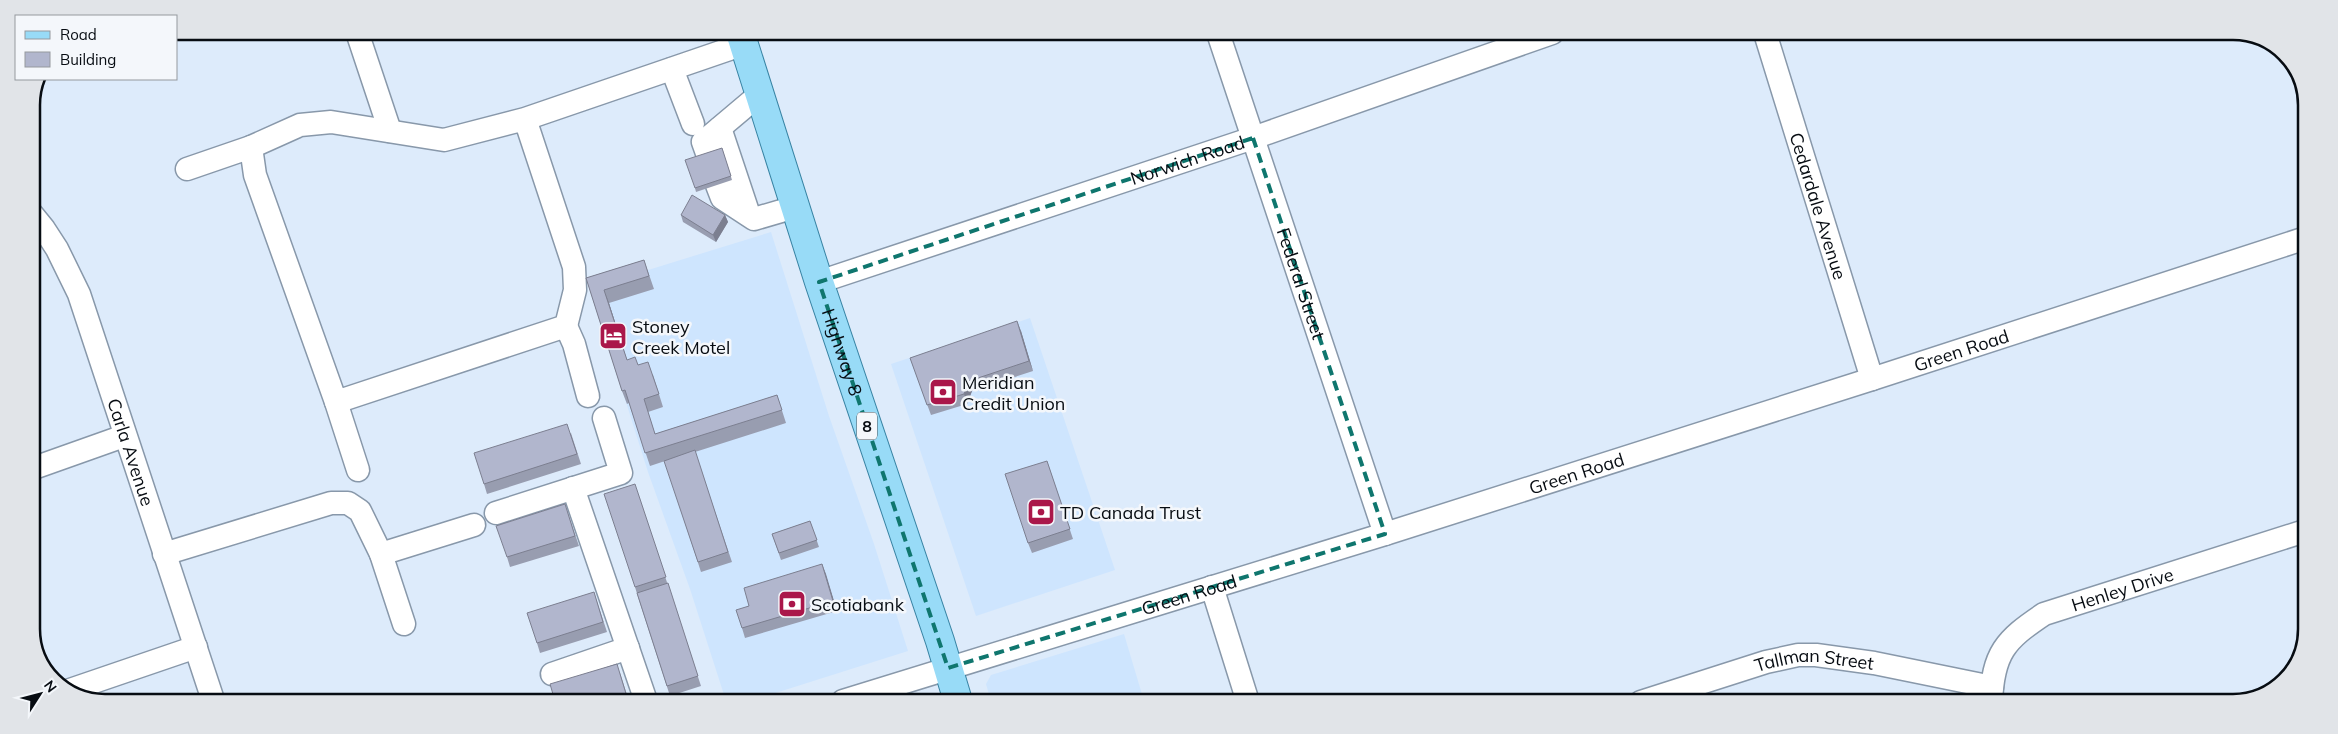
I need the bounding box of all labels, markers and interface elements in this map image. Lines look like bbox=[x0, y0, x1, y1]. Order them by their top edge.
legend bbox=[15, 15, 178, 80]
text: Road bbox=[60, 25, 97, 44]
text: Building bbox=[60, 50, 116, 69]
street label: Norwich Road bbox=[1127, 130, 1247, 189]
street label: Cedardale Avenue bbox=[1785, 130, 1852, 282]
street label: Federal Street bbox=[1272, 225, 1331, 342]
street label: Highway 8 bbox=[817, 305, 868, 399]
place label: Stoney Creek Motel bbox=[632, 315, 730, 359]
hotel icon: Stoney Creek Motel bbox=[598, 321, 628, 351]
street label: Green Road bbox=[1911, 324, 2012, 376]
place label: Meridian Credit Union bbox=[962, 371, 1065, 415]
bank icon: Meridian Credit Union bbox=[928, 377, 958, 407]
street label: Carla Avenue bbox=[103, 395, 160, 509]
road number: 8 bbox=[857, 412, 877, 440]
street label: Green Road bbox=[1526, 447, 1627, 499]
bank icon: TD Canada Trust bbox=[1026, 497, 1056, 527]
place label: TD Canada Trust bbox=[1060, 501, 1201, 524]
street label: Henley Drive bbox=[2068, 562, 2176, 616]
street label: Green Road bbox=[1138, 569, 1239, 620]
bank icon: Scotiabank bbox=[777, 589, 807, 619]
place label: Scotiabank bbox=[811, 593, 905, 616]
street label: Tallman Street bbox=[1751, 644, 1875, 676]
north arrow bbox=[15, 669, 65, 719]
text: N bbox=[40, 677, 61, 696]

